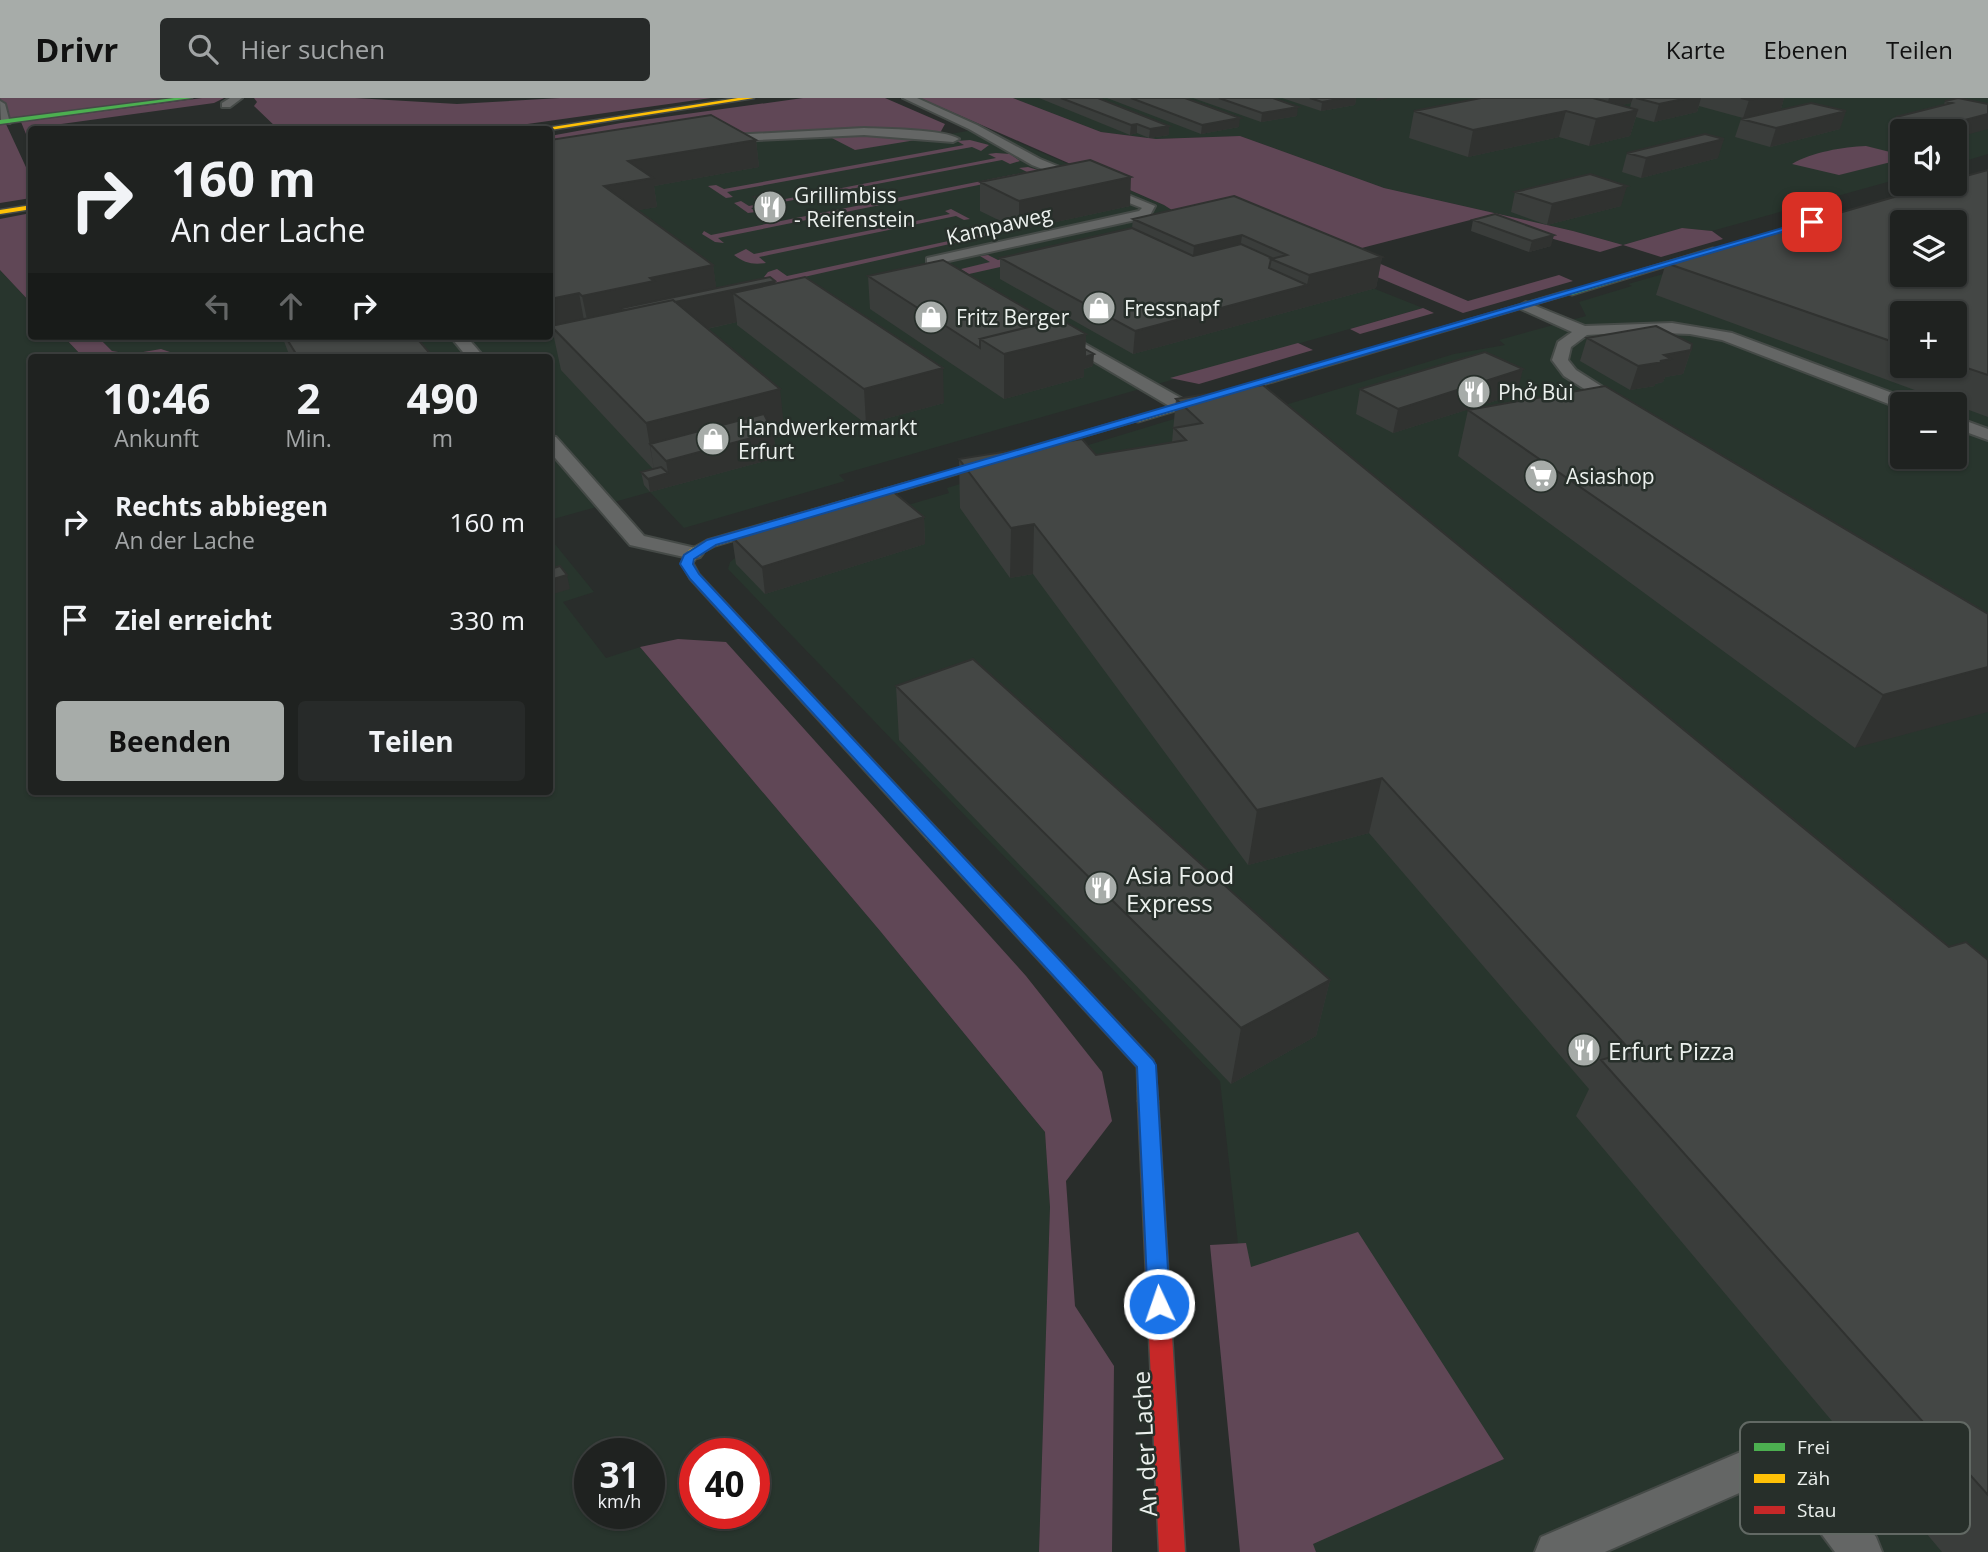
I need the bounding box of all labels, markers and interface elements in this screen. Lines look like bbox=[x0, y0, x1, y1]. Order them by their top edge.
search box bbox=[160, 18, 650, 81]
text: Drivr bbox=[35, 27, 118, 72]
icon: search bbox=[184, 30, 222, 68]
text: Hier suchen bbox=[240, 31, 385, 67]
text: Karte bbox=[1666, 33, 1726, 66]
text: Ebenen bbox=[1764, 33, 1848, 66]
text: Teilen bbox=[1886, 33, 1953, 66]
map controls bbox=[1890, 119, 1967, 469]
button: sound bbox=[1890, 119, 1967, 196]
text: 160 m bbox=[171, 145, 316, 211]
icon: right bbox=[56, 154, 147, 245]
place label: Grillimbiss - Reifenstein bbox=[794, 181, 915, 233]
restaurant icon: Grillimbiss - Reifenstein bbox=[751, 188, 789, 226]
pin bbox=[1782, 192, 1842, 252]
street label: Kampaweg bbox=[943, 199, 1055, 251]
icon: arrive bbox=[1793, 203, 1831, 241]
text: An der Lache bbox=[171, 208, 366, 251]
button: layers bbox=[1890, 210, 1967, 287]
icon: left bbox=[199, 287, 237, 325]
icon: ahead bbox=[272, 287, 310, 325]
icon: right bbox=[345, 287, 383, 325]
shop icon: Fressnapf bbox=[1080, 289, 1118, 327]
place label: Fressnapf bbox=[1124, 294, 1222, 322]
shop icon: Fritz Berger bbox=[912, 298, 950, 336]
button: + bbox=[1890, 301, 1967, 378]
place label: Fritz Berger bbox=[956, 303, 1070, 331]
text: 10:46 bbox=[103, 369, 211, 426]
text: 2 bbox=[296, 369, 321, 426]
text: 490 bbox=[406, 369, 478, 426]
restaurant icon: Phở Bùi bbox=[1455, 373, 1493, 411]
place label: Phở Bùi bbox=[1498, 378, 1574, 406]
button: − bbox=[1890, 392, 1967, 469]
place label: Handwerkermarkt Erfurt bbox=[738, 413, 917, 465]
shop icon: Handwerkermarkt Erfurt bbox=[694, 420, 732, 458]
text: Ankunft bbox=[114, 422, 199, 454]
text: Min. bbox=[285, 422, 332, 454]
text: m bbox=[432, 422, 453, 454]
supermarket icon: Asiashop bbox=[1522, 457, 1560, 495]
place label: Asiashop bbox=[1566, 462, 1655, 490]
text: Rechts abbiegen bbox=[115, 488, 328, 524]
icon: right bbox=[56, 503, 94, 541]
text: 160 m bbox=[450, 504, 525, 540]
text: An der Lache bbox=[115, 524, 255, 556]
icon: arrive bbox=[56, 601, 94, 639]
text: Ziel erreicht bbox=[115, 602, 272, 638]
text: 330 m bbox=[450, 602, 525, 638]
button: Beenden bbox=[56, 701, 284, 781]
button: Teilen bbox=[298, 701, 525, 781]
place label: Asia Food Express bbox=[1126, 858, 1234, 919]
restaurant icon: Asia Food Express bbox=[1082, 869, 1120, 907]
restaurant icon: Erfurt Pizza bbox=[1565, 1031, 1603, 1069]
place label: Erfurt Pizza bbox=[1608, 1034, 1735, 1067]
position arrow bbox=[1122, 1267, 1196, 1341]
street label: An der Lache bbox=[1124, 1370, 1164, 1518]
legend bbox=[1740, 1422, 1970, 1534]
text: Frei bbox=[1797, 1434, 1830, 1460]
speed limit sign: 40 bbox=[679, 1438, 770, 1529]
text: 31 bbox=[599, 1451, 640, 1498]
text: Zäh bbox=[1797, 1465, 1830, 1491]
text: km/h bbox=[598, 1489, 641, 1513]
text: Stau bbox=[1797, 1497, 1836, 1523]

